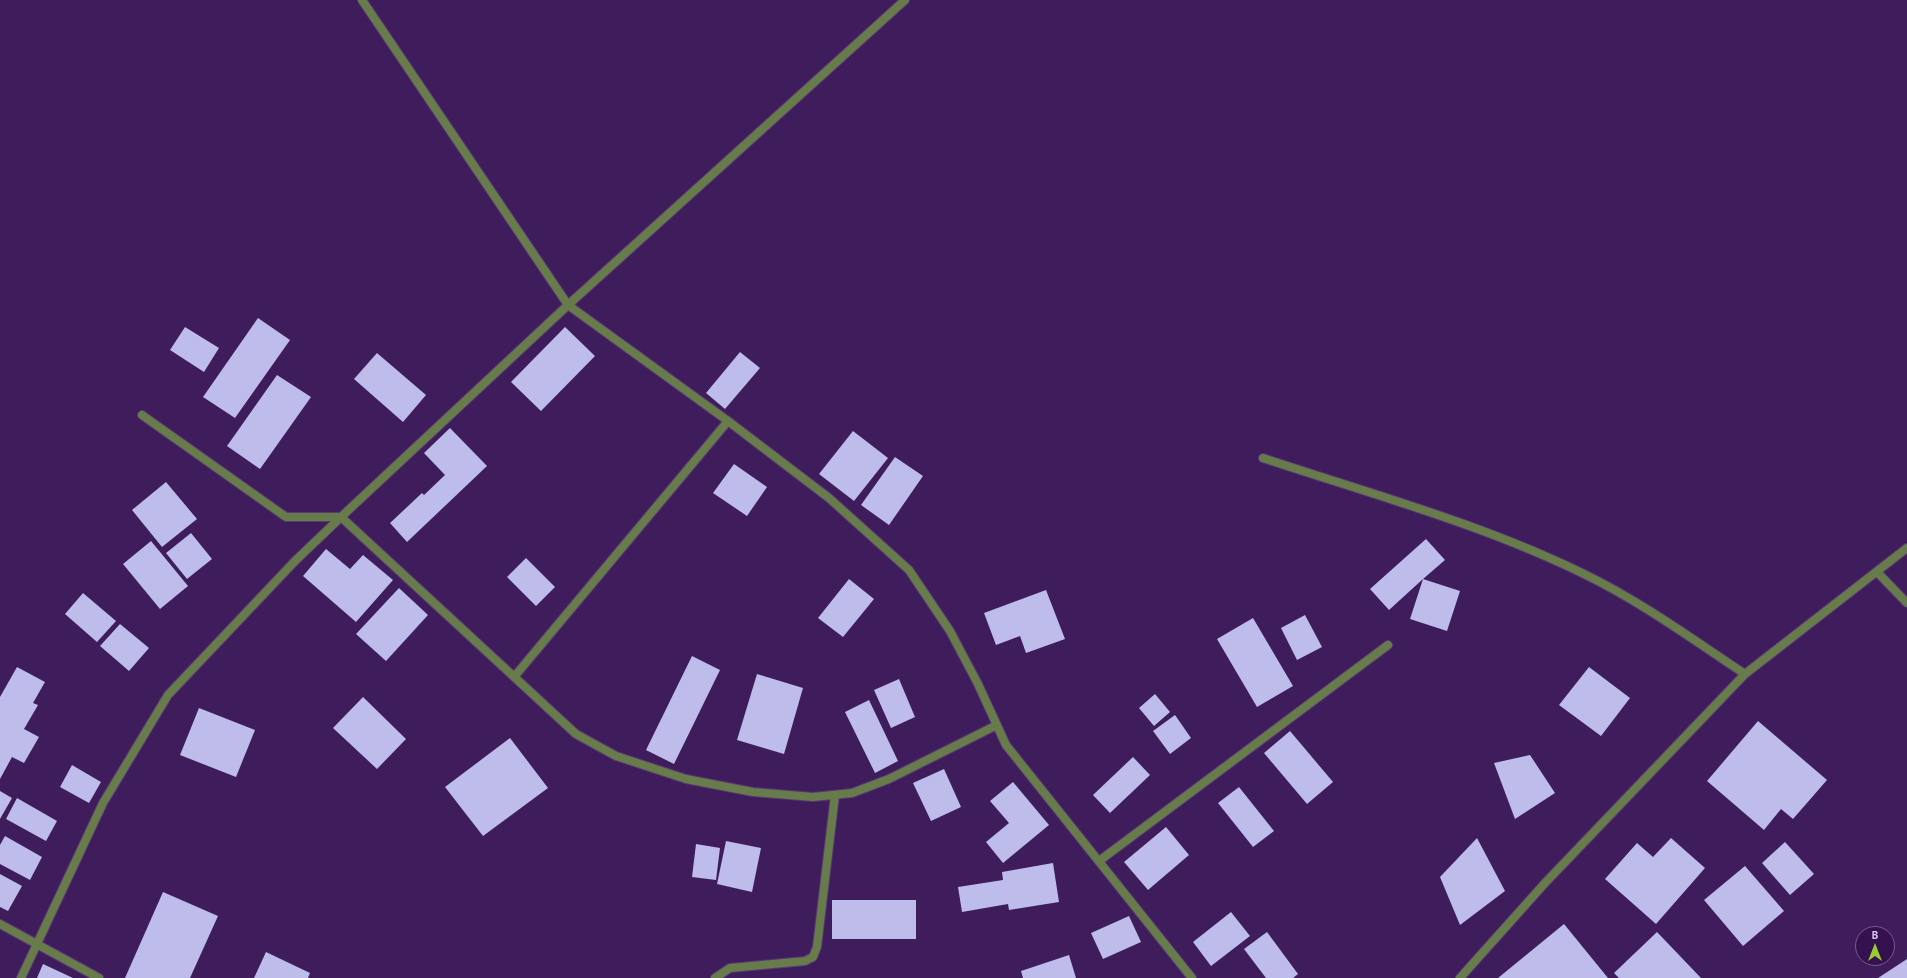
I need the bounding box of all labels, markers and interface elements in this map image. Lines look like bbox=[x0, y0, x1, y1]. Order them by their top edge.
north arrow bbox=[1855, 926, 1895, 966]
text: B bbox=[1872, 928, 1878, 942]

